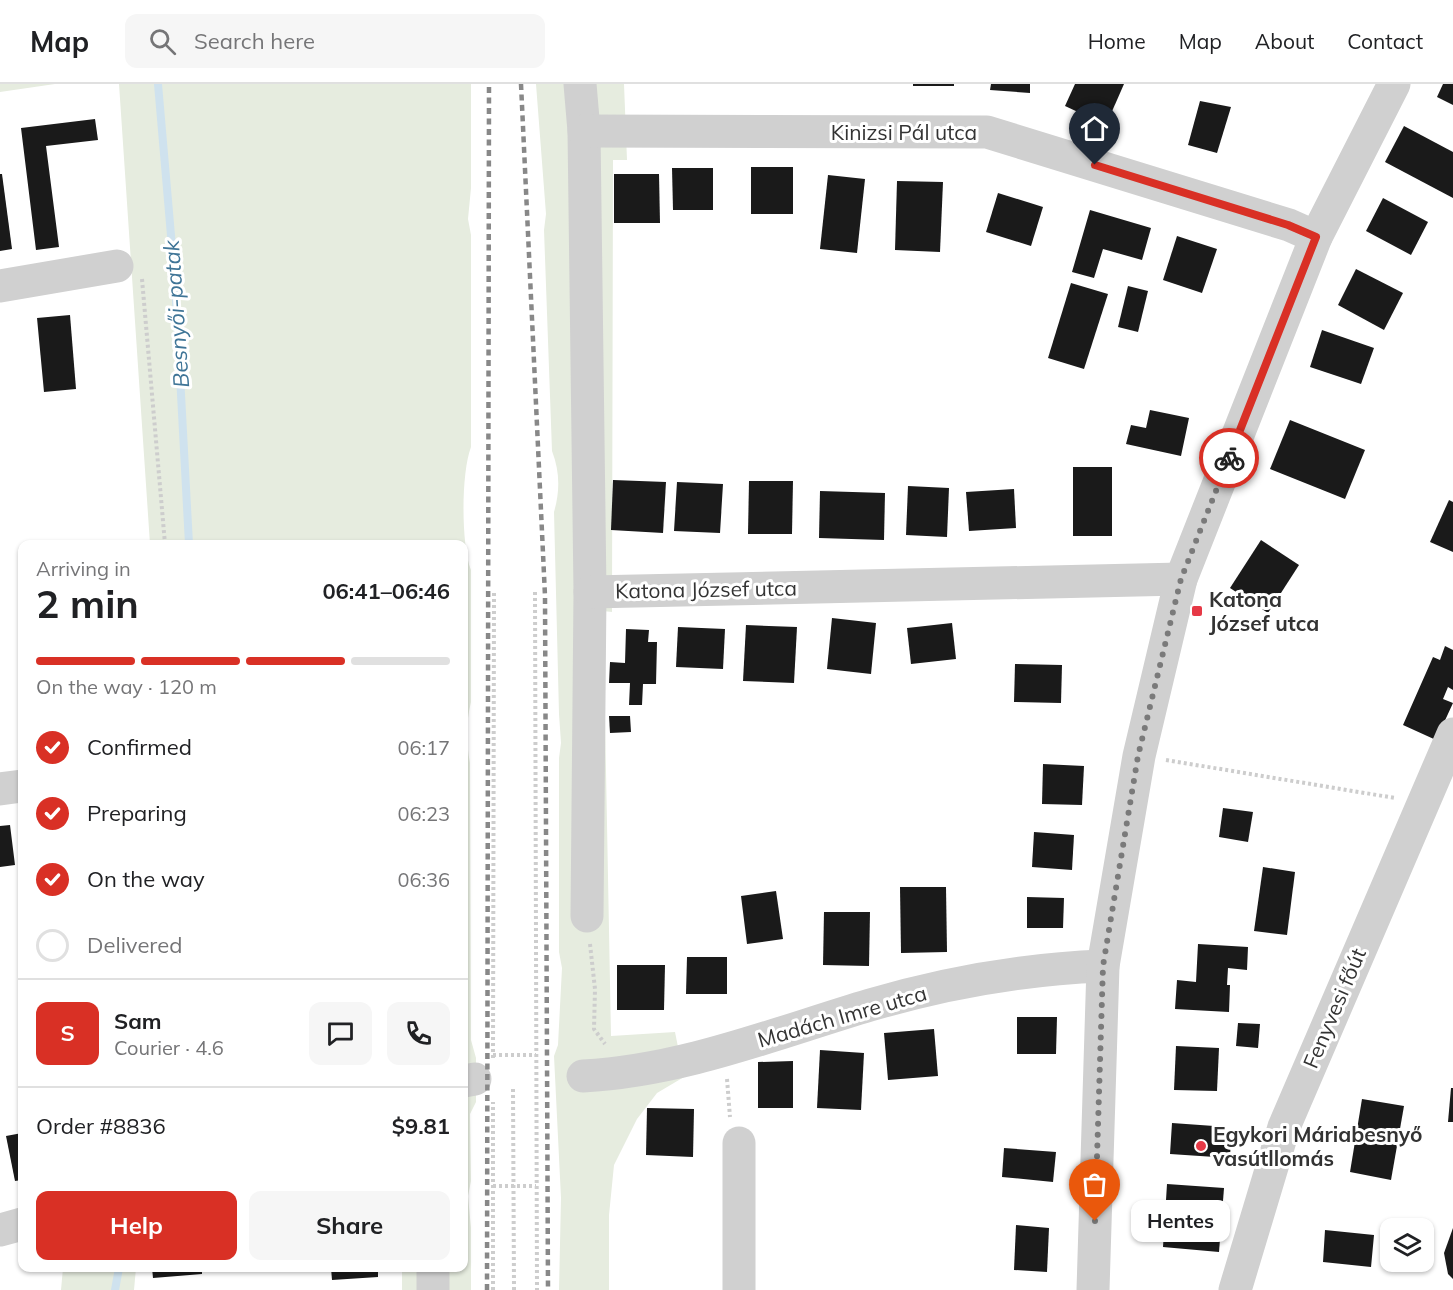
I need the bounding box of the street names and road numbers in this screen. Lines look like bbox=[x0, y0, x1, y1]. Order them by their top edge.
street label: Kinizsi Pál utca bbox=[831, 119, 977, 145]
street label: Katona József utca bbox=[615, 574, 797, 604]
street label: Fenyvesi főút bbox=[1297, 944, 1371, 1072]
street label: Madách Imre utca bbox=[755, 979, 929, 1053]

